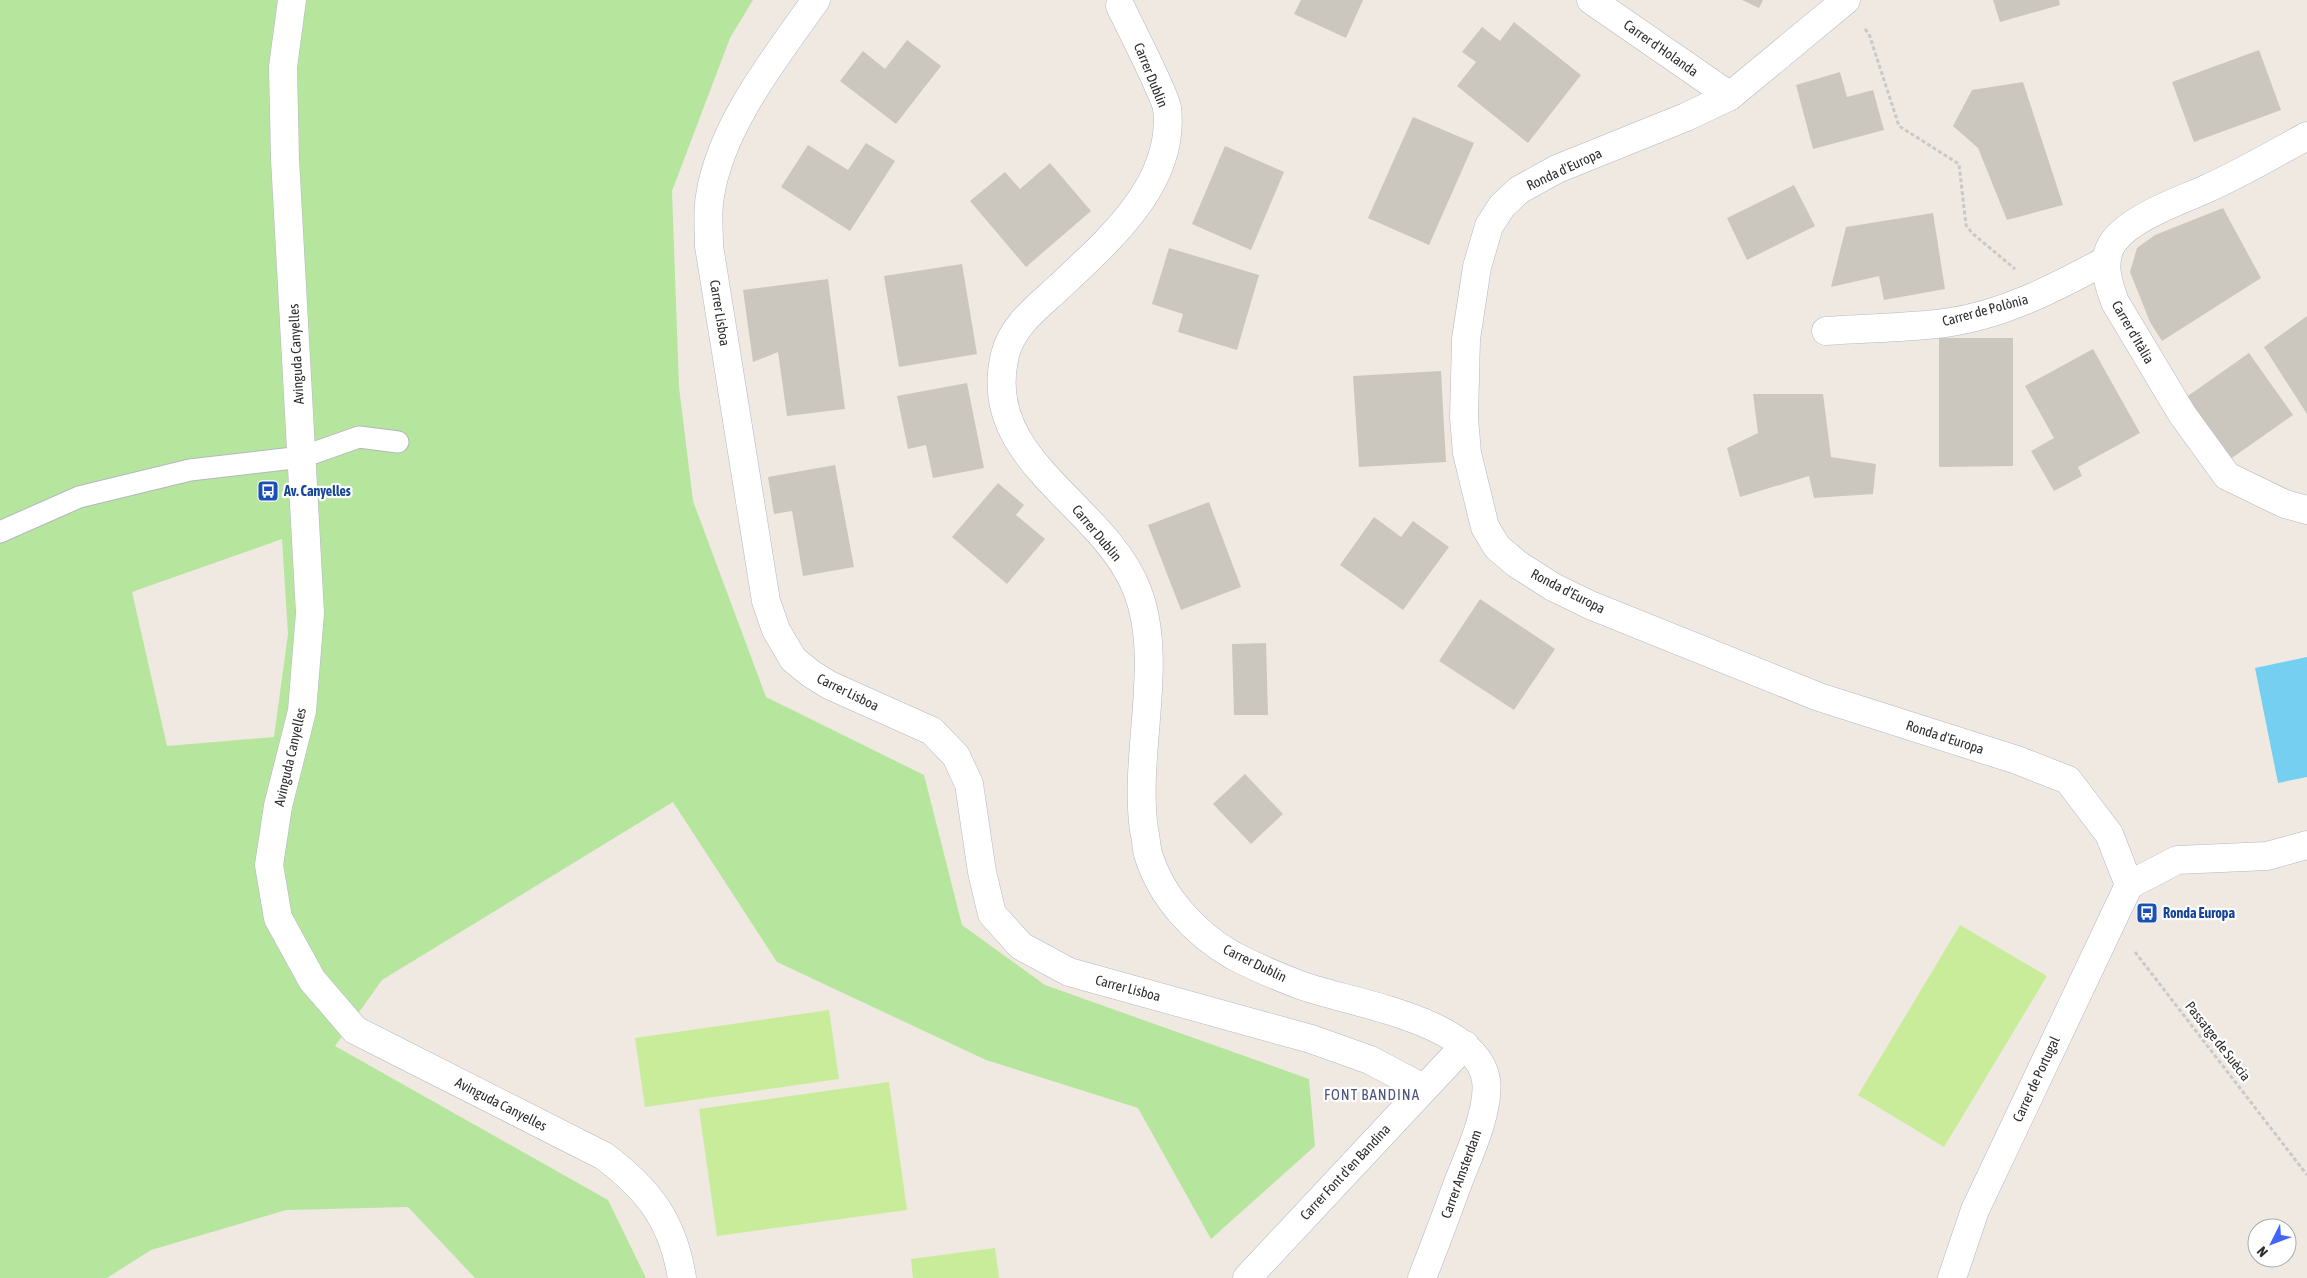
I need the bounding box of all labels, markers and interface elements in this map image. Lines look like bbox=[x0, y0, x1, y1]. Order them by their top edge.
street label: Carrer d'Holanda bbox=[1621, 16, 1701, 80]
street label: Carrer Dublin bbox=[1131, 40, 1171, 110]
street label: Ronda d'Europa bbox=[1524, 145, 1604, 193]
street label: Carrer Lisboa bbox=[707, 279, 733, 347]
street label: Carrer de Polònia bbox=[1940, 291, 2030, 329]
street label: Carrer d'Itàlia bbox=[2109, 298, 2157, 366]
street label: Avinguda Canyelles bbox=[285, 303, 307, 405]
bus stop icon: Av. Canyelles bbox=[256, 479, 280, 503]
place label: Av. Canyelles bbox=[283, 483, 351, 499]
street label: Carrer Dublin bbox=[1069, 502, 1125, 564]
street label: Ronda d'Europa bbox=[1528, 565, 1608, 617]
street label: Carrer Lisboa bbox=[814, 670, 882, 714]
street label: Avinguda Canyelles bbox=[271, 706, 309, 808]
street label: Ronda d'Europa bbox=[1904, 717, 1986, 757]
bus stop icon: Ronda Europa bbox=[2135, 901, 2159, 925]
place label: Ronda Europa bbox=[2163, 905, 2236, 921]
street label: Carrer Dublin bbox=[1221, 941, 1289, 985]
street label: Carrer Lisboa bbox=[1094, 972, 1162, 1004]
street label: Passatge de Suècia bbox=[2182, 998, 2254, 1084]
street label: Carrer de Portugal bbox=[2009, 1033, 2063, 1124]
street label: Avinguda Canyelles bbox=[453, 1074, 550, 1134]
district label: FONT BANDINA bbox=[1324, 1086, 1420, 1103]
street label: Carrer Font d'en Bandina bbox=[1297, 1121, 1393, 1223]
street label: Carrer Amsterdam bbox=[1438, 1128, 1484, 1220]
north arrow bbox=[2247, 1218, 2297, 1268]
text: N bbox=[2254, 1243, 2271, 1260]

